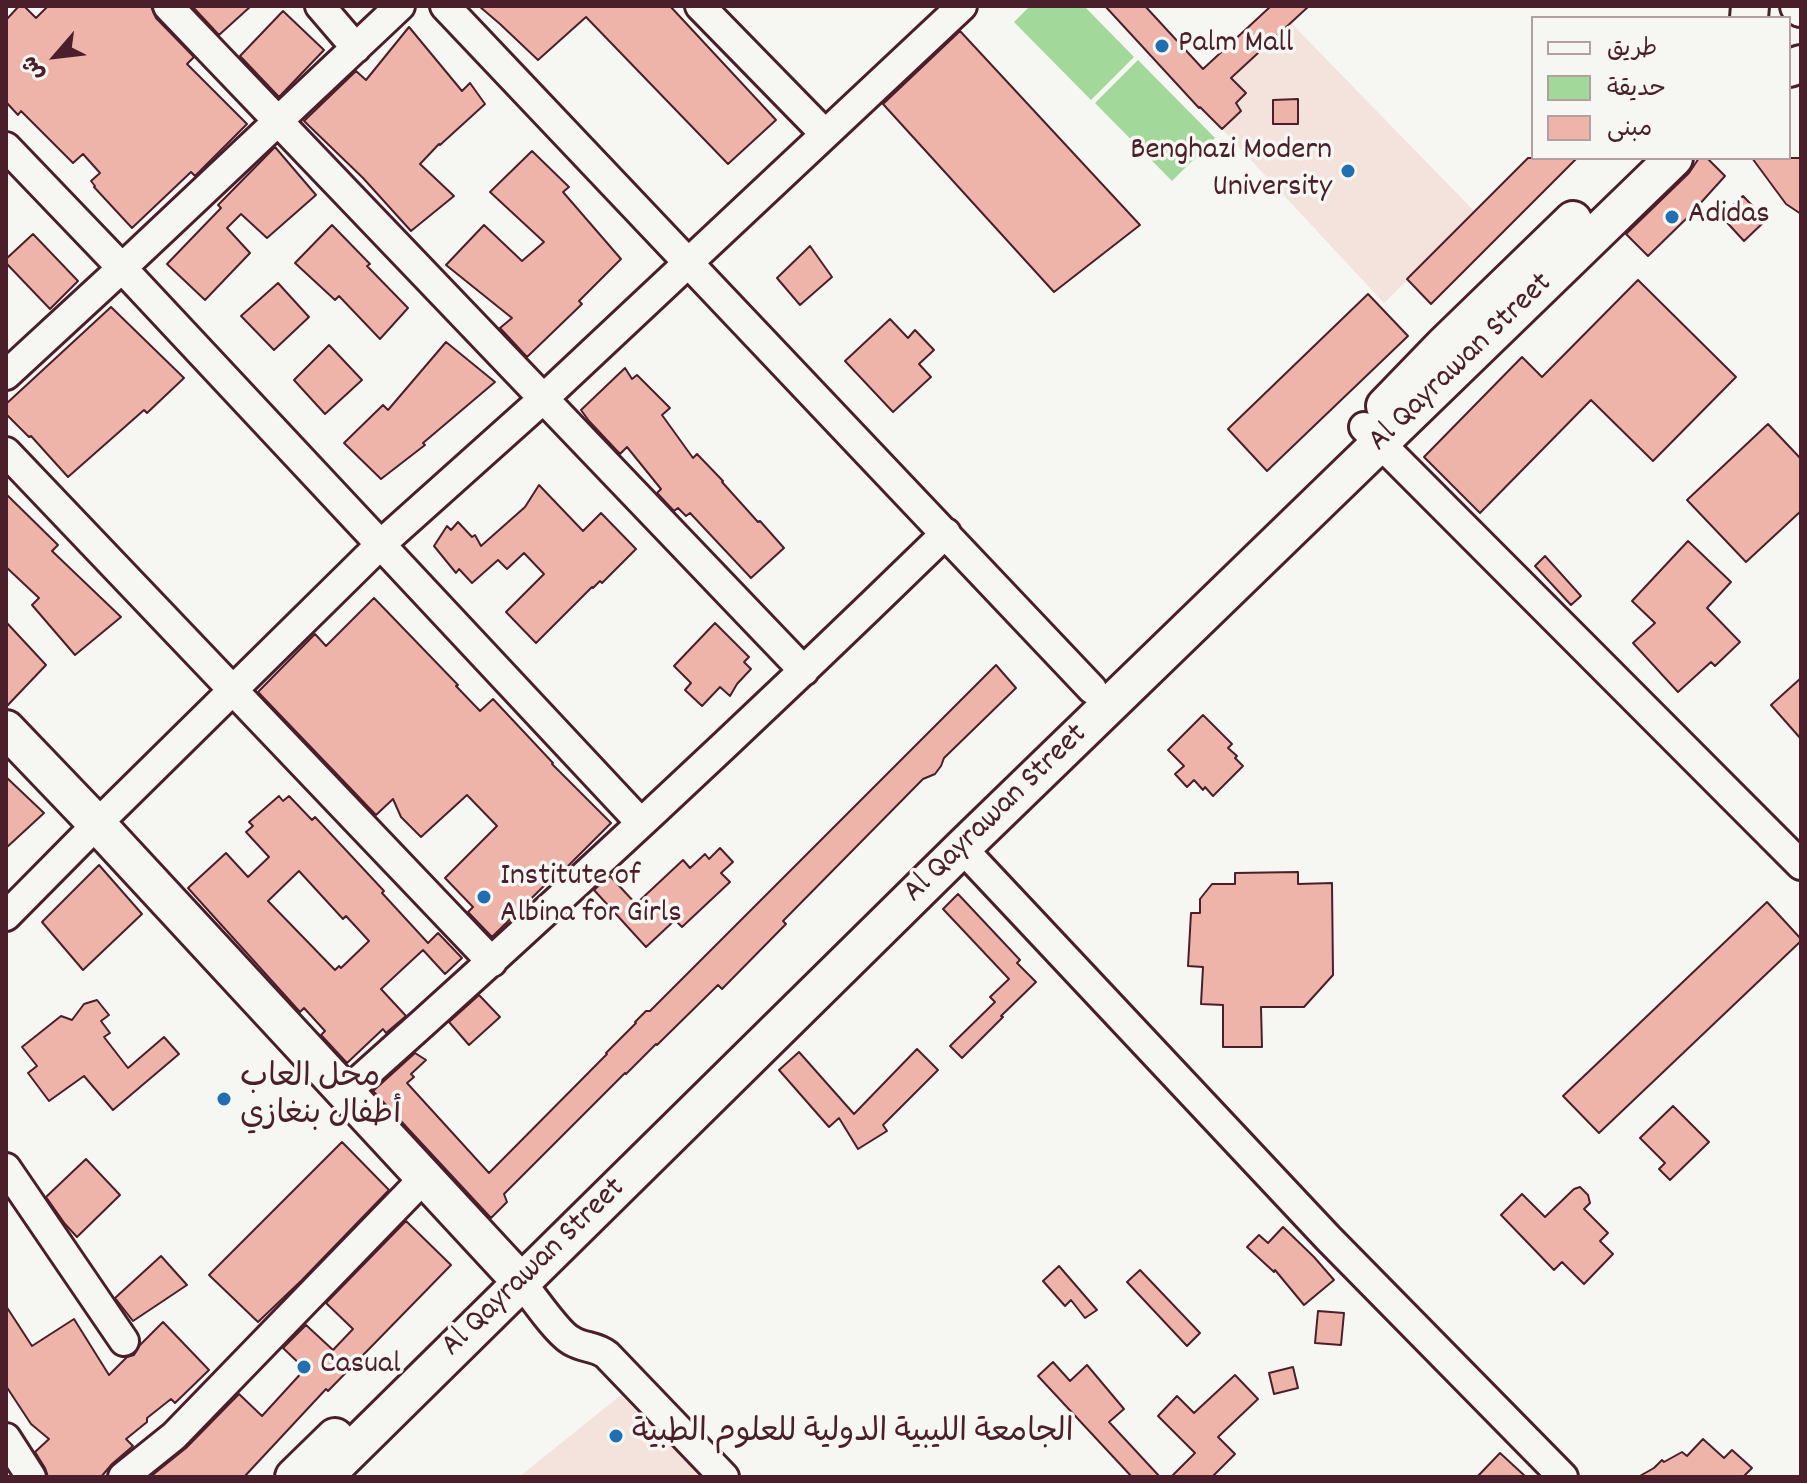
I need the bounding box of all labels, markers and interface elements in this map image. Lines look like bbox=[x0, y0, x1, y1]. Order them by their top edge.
north arrow bbox=[16, 16, 96, 96]
legend bbox=[1531, 16, 1791, 160]
place label: Palm Mall bbox=[1178, 27, 1293, 65]
text: طريق bbox=[1607, 33, 1657, 67]
marker: Palm Mall bbox=[1153, 37, 1171, 55]
text: ش bbox=[15, 50, 54, 85]
text: حديقة bbox=[1607, 73, 1666, 107]
text: مبنى bbox=[1607, 113, 1652, 147]
place label: Benghazi Modern University bbox=[1130, 134, 1332, 209]
marker: Benghazi Modern University bbox=[1339, 162, 1357, 180]
place label: Adidas bbox=[1688, 198, 1770, 236]
marker: Adidas bbox=[1663, 208, 1681, 226]
street label: Al Qayrawan Street bbox=[1362, 266, 1562, 462]
street label: Al Qayrawan Street bbox=[897, 717, 1097, 913]
place label: Institute of Albina for Girls bbox=[500, 860, 682, 935]
marker: Institute of Albina for Girls bbox=[475, 888, 493, 906]
place label: محل العاب أطفال بنغازي bbox=[240, 1062, 401, 1137]
marker: محل العاب أطفال بنغازي bbox=[215, 1090, 233, 1108]
street label: Al Qayrawan Street bbox=[435, 1171, 635, 1367]
place label: Casual bbox=[320, 1348, 401, 1386]
marker: Casual bbox=[295, 1358, 313, 1376]
place label: الجامعة الليبية الدولية للعلوم الطبية bbox=[632, 1417, 1074, 1455]
marker: الجامعة الليبية الدولية للعلوم الطبية bbox=[607, 1427, 625, 1445]

